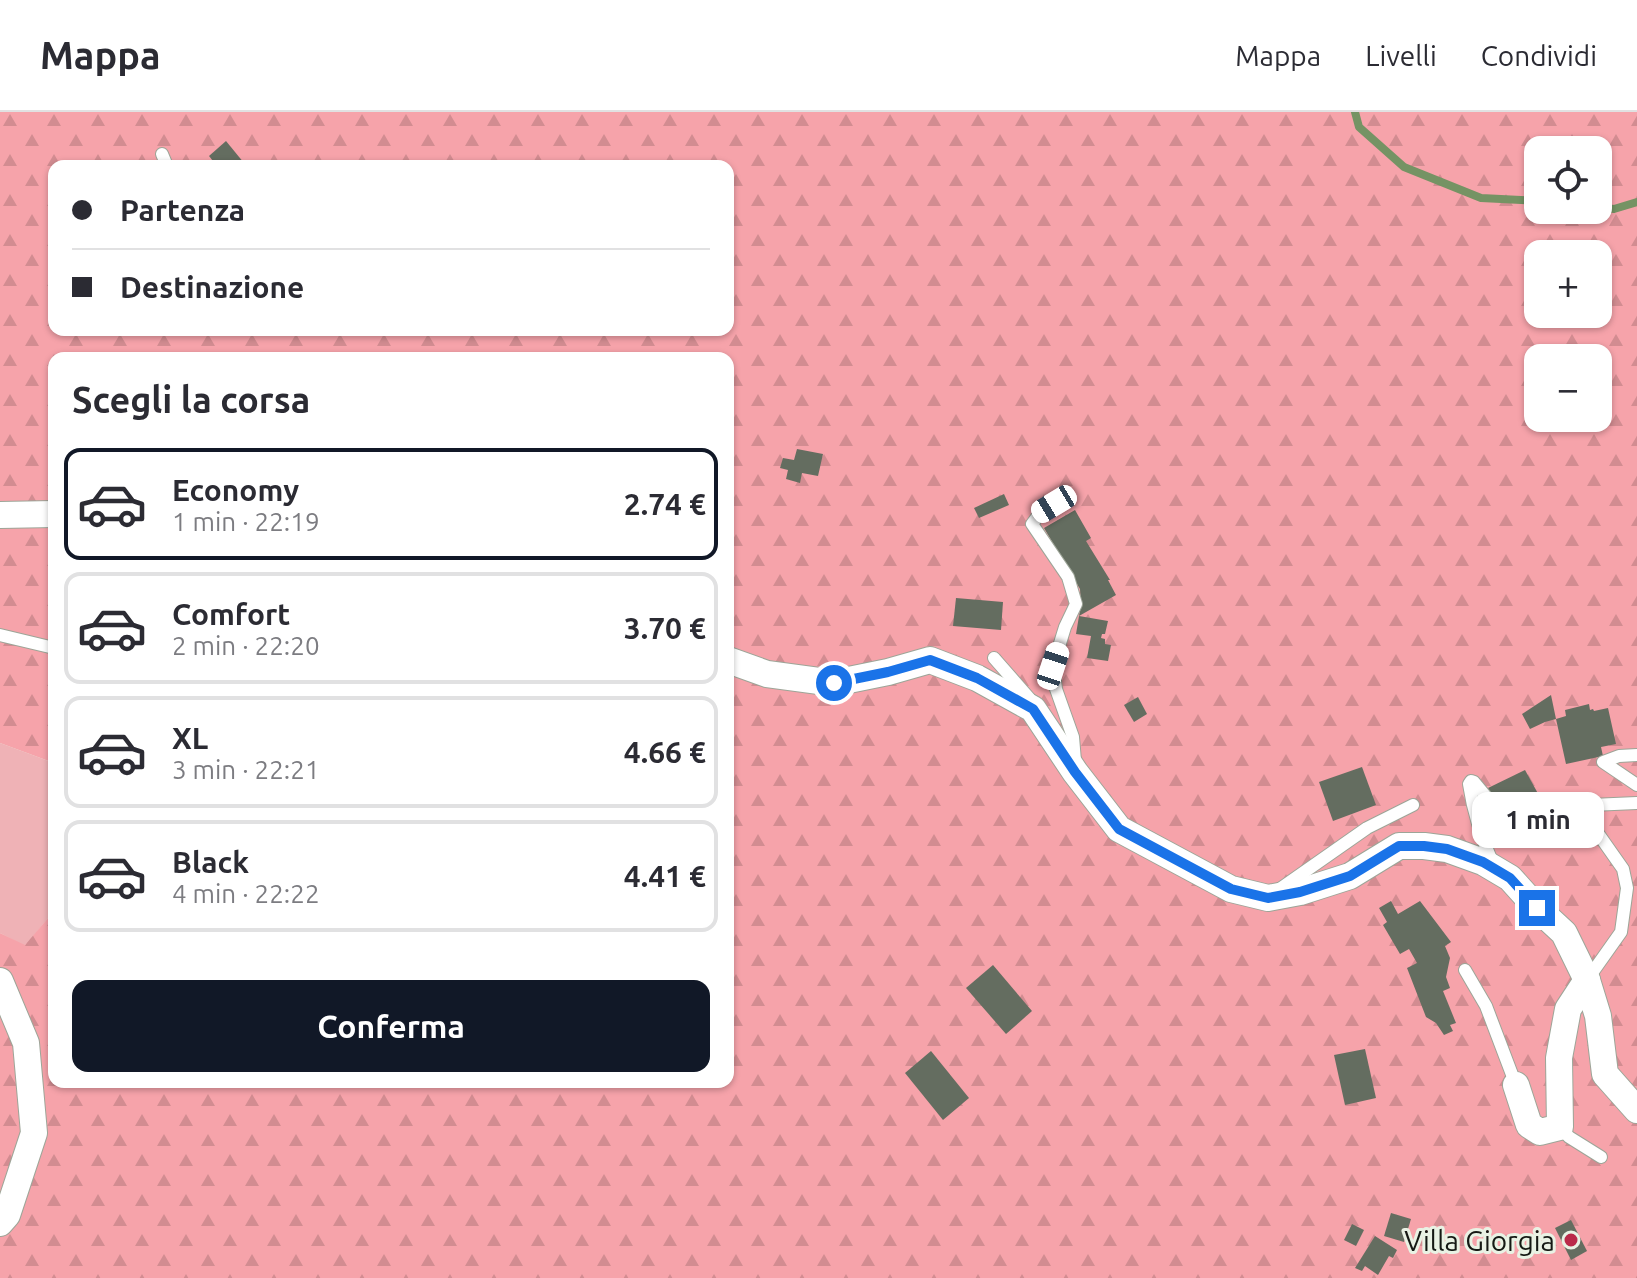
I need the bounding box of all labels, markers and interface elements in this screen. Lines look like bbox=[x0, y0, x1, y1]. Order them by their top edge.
text: Mappa bbox=[40, 34, 161, 76]
text: Mappa bbox=[1235, 40, 1321, 71]
text: Livelli bbox=[1365, 40, 1437, 71]
text: Condividi bbox=[1481, 40, 1597, 71]
map controls bbox=[1524, 136, 1612, 432]
button: locate bbox=[1524, 136, 1612, 224]
text: Partenza bbox=[120, 193, 245, 227]
button: + bbox=[1524, 240, 1612, 328]
text: Destinazione bbox=[120, 270, 304, 304]
button: − bbox=[1524, 344, 1612, 432]
text: Scegli la corsa bbox=[72, 379, 310, 420]
icon: car bbox=[76, 468, 148, 540]
text: Economy bbox=[172, 473, 299, 507]
car bbox=[1027, 481, 1081, 527]
text: 2.74 € bbox=[624, 487, 706, 521]
text: 1 min · 22:19 bbox=[172, 507, 320, 536]
icon: car bbox=[76, 592, 148, 664]
text: Comfort bbox=[172, 597, 290, 631]
text: 3.70 € bbox=[624, 611, 706, 645]
text: 2 min · 22:20 bbox=[172, 631, 320, 660]
car bbox=[1034, 639, 1072, 693]
route start bbox=[816, 665, 852, 701]
icon: car bbox=[76, 716, 148, 788]
text: XL bbox=[172, 721, 208, 755]
text: 4.66 € bbox=[624, 735, 706, 769]
text: 3 min · 22:21 bbox=[172, 755, 320, 784]
callout: 1 min bbox=[1471, 792, 1603, 848]
text: 1 min bbox=[1505, 805, 1571, 834]
icon: car bbox=[76, 840, 148, 912]
text: Black bbox=[172, 845, 249, 879]
text: 4.41 € bbox=[624, 859, 706, 893]
text: 4 min · 22:22 bbox=[172, 879, 320, 908]
route end bbox=[1519, 890, 1555, 926]
button: Conferma bbox=[72, 980, 710, 1072]
place label: Villa Giorgia bbox=[1404, 1225, 1555, 1256]
marker: Villa Giorgia bbox=[1562, 1231, 1580, 1249]

